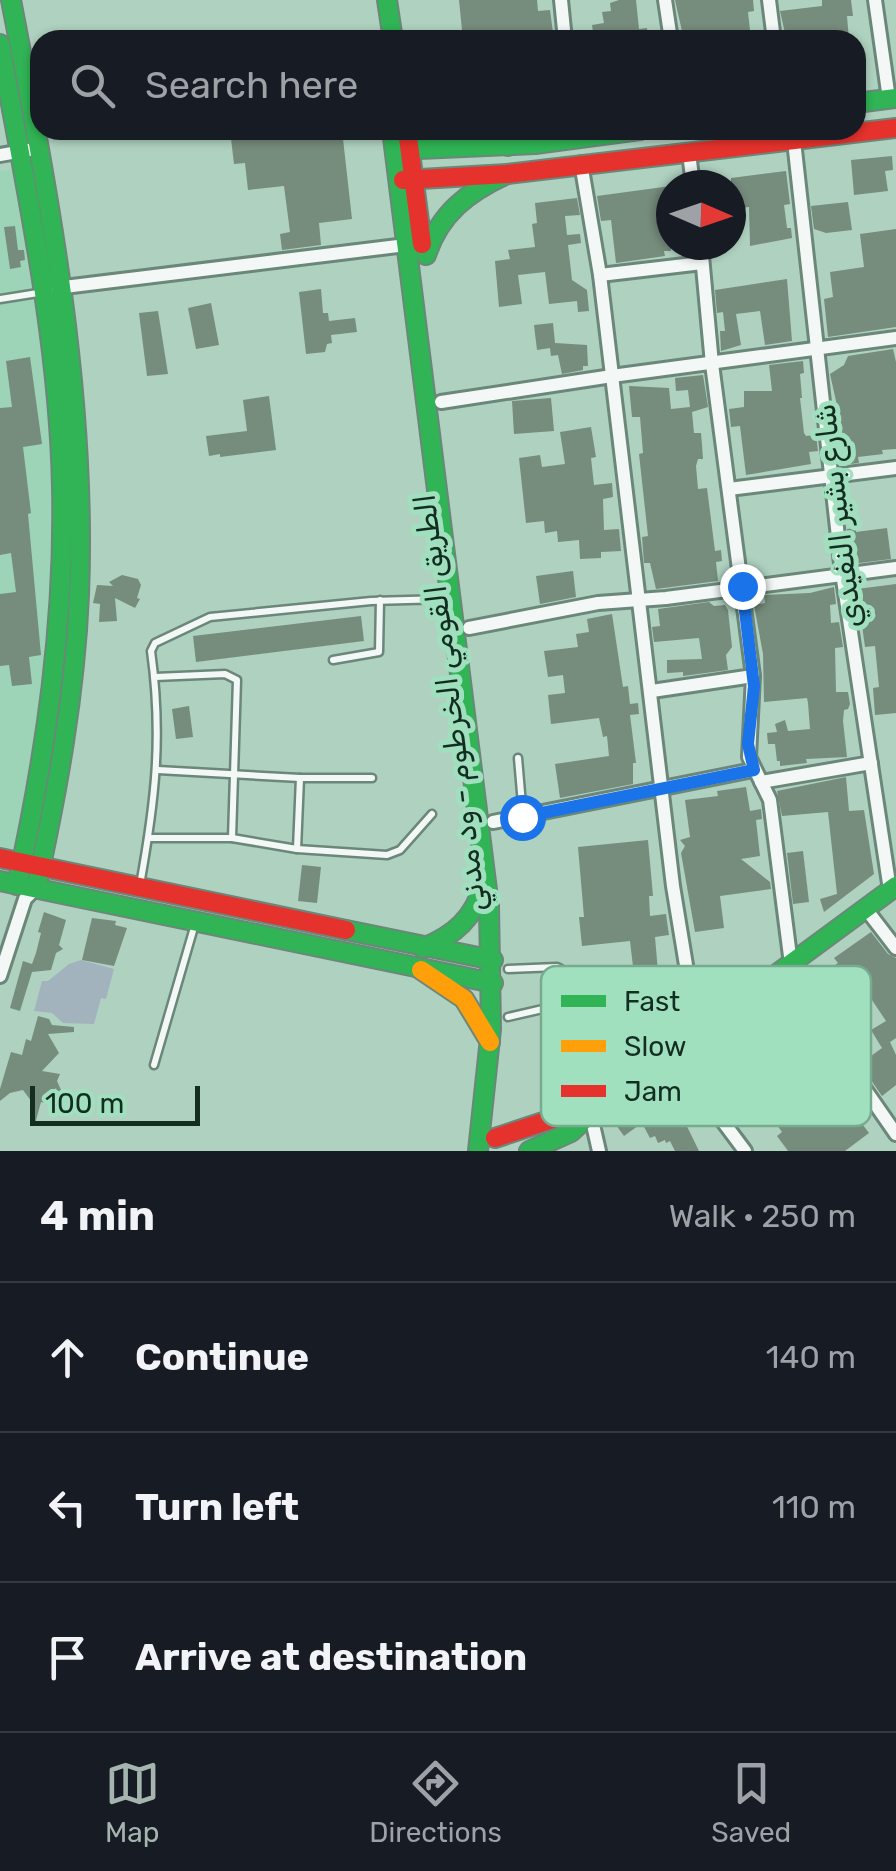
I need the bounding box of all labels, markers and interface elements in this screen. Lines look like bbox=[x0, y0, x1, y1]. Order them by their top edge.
search box bbox=[30, 30, 866, 140]
icon: search bbox=[65, 58, 120, 113]
text: Search here bbox=[145, 62, 358, 108]
north arrow bbox=[656, 170, 746, 260]
street label: شارع بشير النفيدي bbox=[806, 401, 873, 630]
street label: الطريق القومي الخرطوم - ود مدني bbox=[407, 492, 497, 914]
route end bbox=[720, 564, 766, 610]
route start bbox=[500, 795, 546, 841]
legend bbox=[541, 966, 871, 1126]
text: Fast bbox=[624, 985, 680, 1018]
text: Slow bbox=[624, 1030, 686, 1063]
text: Jam bbox=[624, 1075, 682, 1108]
scale bar bbox=[30, 1081, 200, 1126]
text: 100 m bbox=[45, 1087, 124, 1120]
text: 4 min bbox=[40, 1191, 155, 1241]
text: Walk · 250 m bbox=[669, 1197, 856, 1235]
icon: ahead bbox=[40, 1330, 95, 1385]
text: Continue bbox=[135, 1334, 309, 1380]
text: 140 m bbox=[766, 1338, 856, 1376]
icon: left bbox=[40, 1480, 95, 1535]
text: Turn left bbox=[135, 1484, 299, 1530]
text: 110 m bbox=[772, 1488, 856, 1526]
icon: arrive bbox=[40, 1630, 95, 1685]
text: Arrive at destination bbox=[135, 1634, 527, 1680]
tab: Map bbox=[105, 1756, 160, 1849]
tab: Directions bbox=[369, 1756, 502, 1849]
tab: Saved bbox=[711, 1756, 791, 1849]

